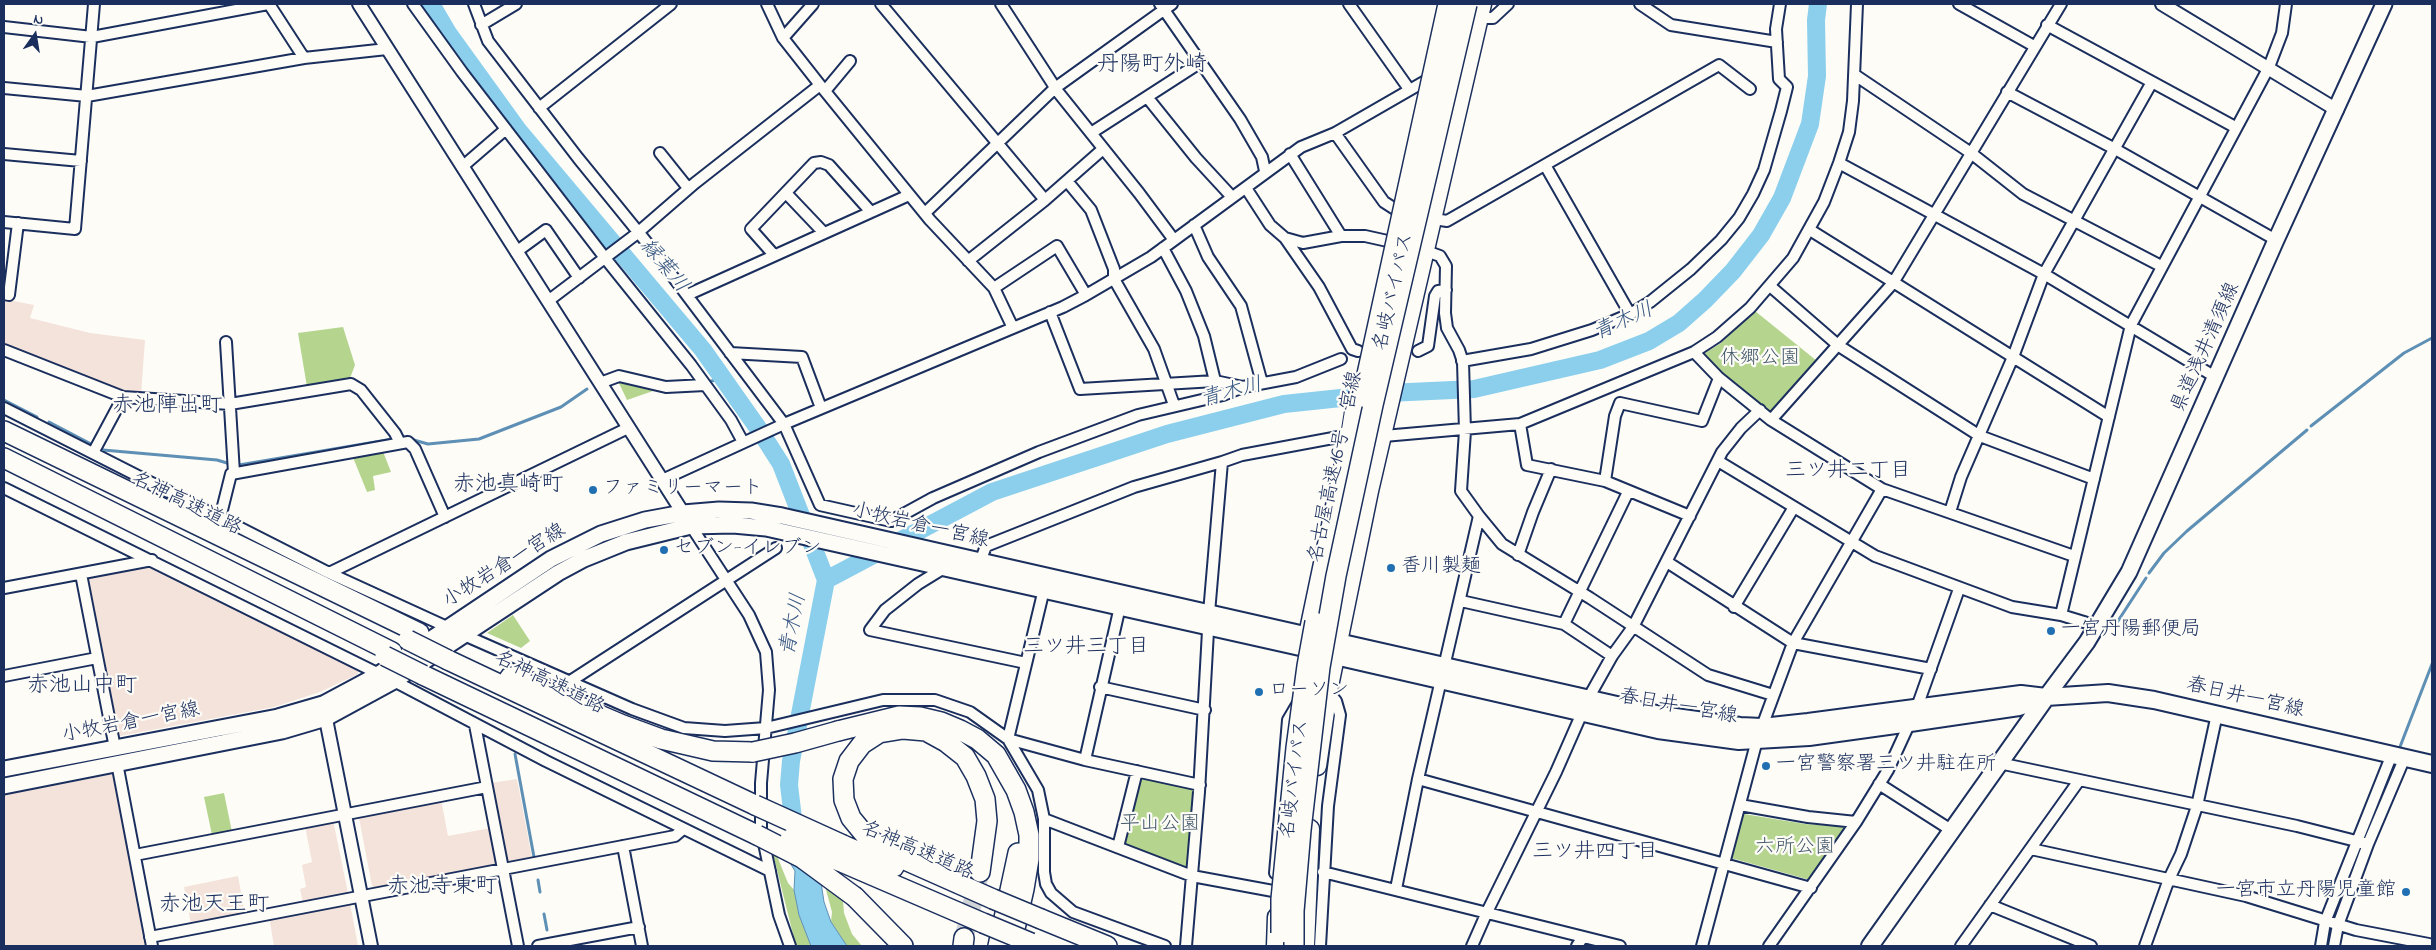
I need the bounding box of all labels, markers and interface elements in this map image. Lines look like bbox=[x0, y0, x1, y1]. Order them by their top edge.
text: N bbox=[32, 9, 45, 31]
north arrow bbox=[10, 10, 60, 60]
district label: 丹陽町外崎 bbox=[1097, 53, 1207, 79]
street label: 名岐バイパス bbox=[1370, 231, 1420, 353]
water label: 縁葉川 bbox=[633, 235, 693, 299]
street label: 県道浅井清須線 bbox=[2168, 279, 2246, 417]
water label: 青木川 bbox=[1590, 299, 1658, 347]
park label: 休郷公園 bbox=[1720, 348, 1800, 372]
street label: 名古屋高速16号一宮線 bbox=[1305, 369, 1369, 565]
water label: 青木川 bbox=[1198, 374, 1266, 414]
district label: 赤池陣出町 bbox=[112, 394, 222, 420]
district label: 三ツ井二丁目 bbox=[1785, 460, 1911, 486]
street label: 名神高速道路 bbox=[127, 468, 245, 542]
district label: 赤池真崎町 bbox=[453, 473, 563, 499]
place label: ファミリーマート bbox=[603, 478, 763, 502]
marker: ファミリーマート bbox=[587, 484, 599, 496]
street label: 小牧岩倉一宮線 bbox=[849, 500, 991, 554]
street label: 小牧岩倉一宮線 bbox=[439, 520, 571, 614]
place label: セブン-イレブン bbox=[674, 538, 821, 562]
marker: セブン-イレブン bbox=[658, 544, 670, 556]
place label: 香川製麺 bbox=[1401, 556, 1481, 580]
marker: 香川製麺 bbox=[1385, 562, 1397, 574]
water label: 青木川 bbox=[777, 592, 813, 658]
place label: 一宮丹陽郵便局 bbox=[2061, 619, 2201, 643]
marker: 一宮丹陽郵便局 bbox=[2045, 625, 2057, 637]
district label: 三ツ井三丁目 bbox=[1023, 636, 1149, 662]
street label: 名神高速道路 bbox=[490, 647, 608, 721]
district label: 赤池山中町 bbox=[27, 674, 137, 700]
street label: 春日井一宮線 bbox=[2184, 674, 2306, 724]
place label: ローソン bbox=[1269, 680, 1349, 704]
marker: ローソン bbox=[1253, 686, 1265, 698]
street label: 春日井一宮線 bbox=[1617, 686, 1739, 730]
street label: 小牧岩倉一宮線 bbox=[60, 699, 202, 749]
street label: 名岐バイパス bbox=[1277, 718, 1315, 840]
place label: 一宮警察署三ツ井駐在所 bbox=[1776, 754, 1996, 778]
marker: 一宮警察署三ツ井駐在所 bbox=[1760, 760, 1772, 772]
park label: 平山公園 bbox=[1120, 814, 1200, 838]
street label: 名神高速道路 bbox=[857, 818, 977, 886]
park label: 六所公園 bbox=[1755, 837, 1835, 861]
district label: 三ツ井四丁目 bbox=[1532, 841, 1658, 867]
district label: 赤池寺東町 bbox=[387, 875, 497, 901]
place label: 一宮市立丹陽児童館 bbox=[2216, 880, 2396, 904]
marker: 一宮市立丹陽児童館 bbox=[2400, 886, 2412, 898]
district label: 赤池天王町 bbox=[159, 893, 269, 919]

